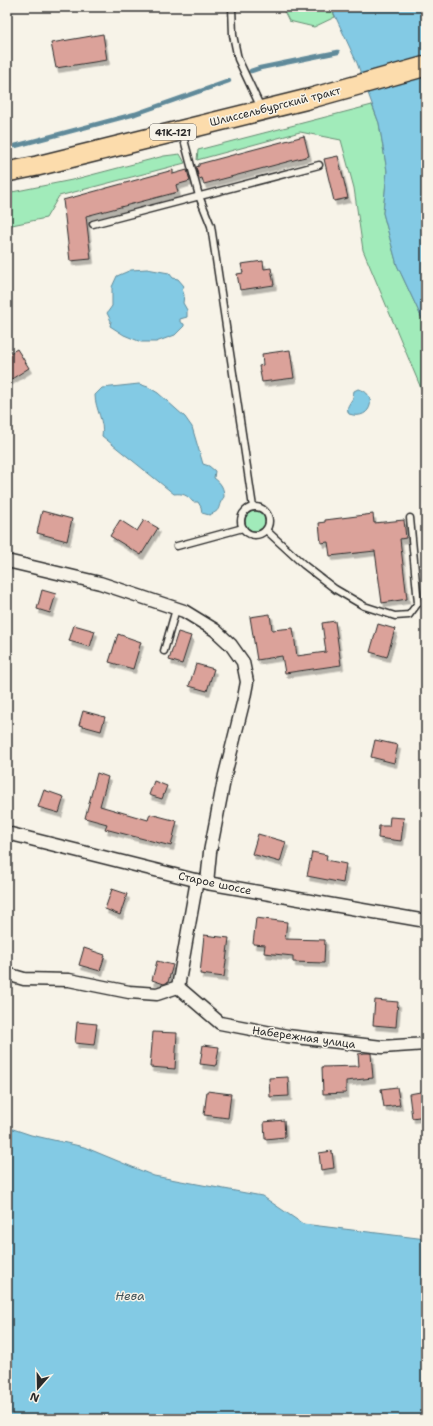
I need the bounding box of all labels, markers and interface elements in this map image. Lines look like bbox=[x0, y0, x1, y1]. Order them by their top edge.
street label: Шлиссельбургский тракт bbox=[208, 83, 343, 130]
road number: 41К-121 bbox=[150, 124, 196, 140]
street label: Старое шоссе bbox=[177, 868, 253, 899]
street label: Набережная улица bbox=[251, 1023, 357, 1052]
water label: Нева bbox=[115, 1288, 145, 1304]
north arrow bbox=[18, 1368, 58, 1408]
text: N bbox=[28, 1388, 41, 1405]

